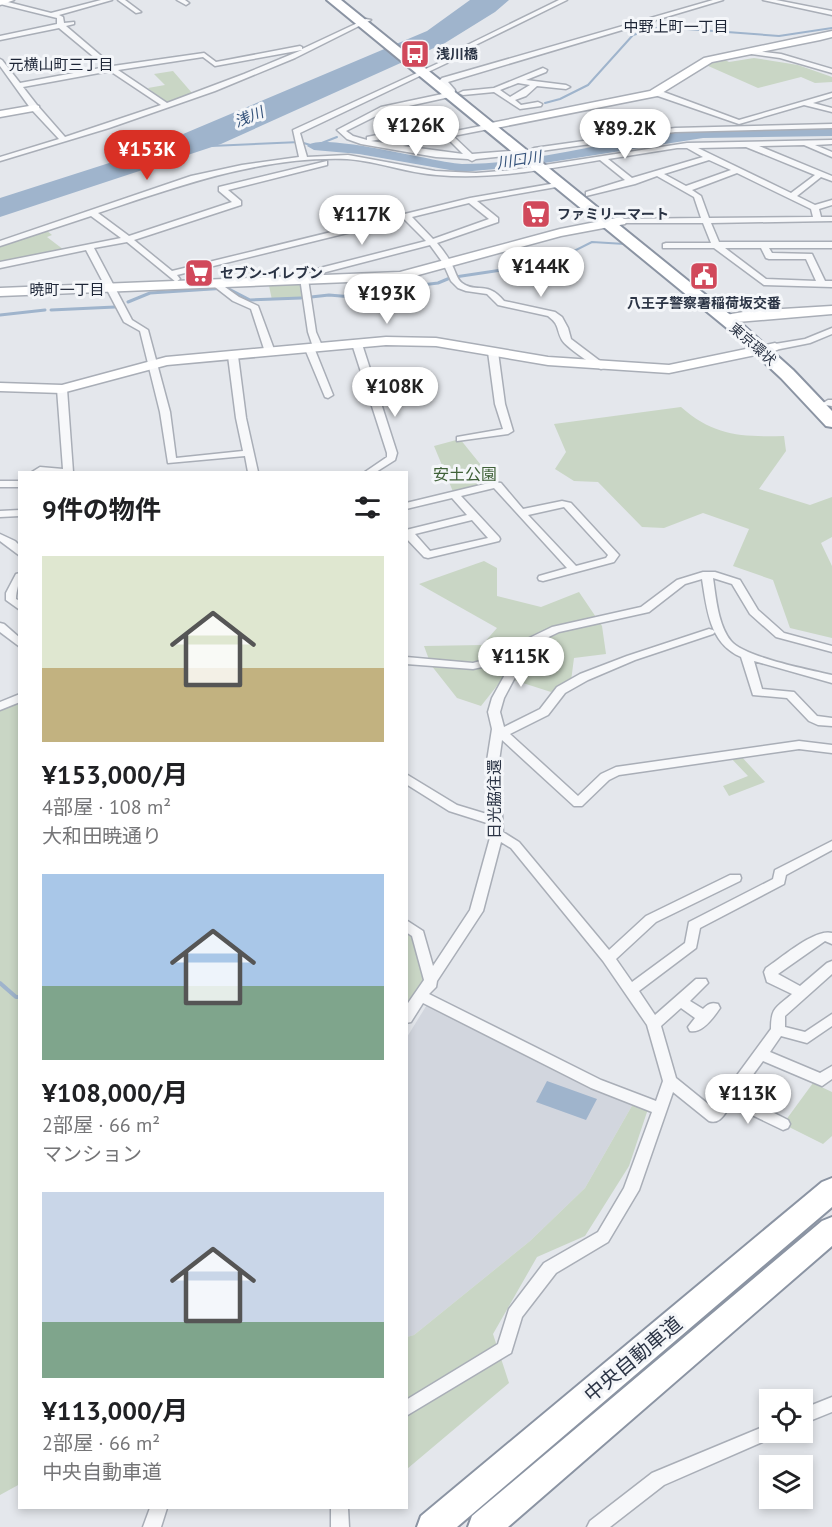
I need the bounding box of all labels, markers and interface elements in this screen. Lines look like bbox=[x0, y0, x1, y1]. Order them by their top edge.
district label: 中野上町一丁目 bbox=[623, 17, 729, 36]
bus stop icon: 浅川橋 bbox=[399, 38, 431, 70]
place label: 浅川橋 bbox=[436, 45, 478, 63]
district label: 元横山町三丁目 bbox=[8, 55, 114, 74]
water label: 浅川 bbox=[231, 101, 268, 131]
pin: ¥126K bbox=[374, 106, 458, 157]
pin: ¥89.2K bbox=[576, 109, 674, 160]
text: ¥126K bbox=[387, 112, 445, 138]
text: ¥89.2K bbox=[594, 115, 656, 141]
pin: ¥153K bbox=[105, 130, 189, 181]
text: ¥153K bbox=[118, 136, 176, 162]
water label: 川口川 bbox=[495, 146, 545, 172]
pin: ¥117K bbox=[320, 195, 404, 246]
supermarket icon: ファミリーマート bbox=[520, 198, 552, 230]
text: ¥117K bbox=[333, 201, 391, 227]
place label: ファミリーマート bbox=[557, 205, 669, 223]
pin: ¥144K bbox=[499, 247, 583, 298]
text: ¥144K bbox=[512, 253, 570, 279]
supermarket icon: セブン-イレブン bbox=[183, 257, 215, 289]
public building icon: 八王子警察署稲荷坂交番 bbox=[688, 260, 720, 292]
place label: セブン-イレブン bbox=[220, 264, 323, 282]
pin: ¥193K bbox=[345, 274, 429, 325]
district label: 暁町一丁目 bbox=[29, 280, 105, 299]
text: ¥193K bbox=[358, 280, 416, 306]
place label: 八王子警察署稲荷坂交番 bbox=[627, 294, 781, 312]
street label: 東京環状 bbox=[726, 319, 780, 369]
pin: ¥108K bbox=[353, 367, 437, 418]
text: ¥108K bbox=[366, 373, 424, 399]
park label: 安土公園 bbox=[433, 464, 497, 484]
icon: filters bbox=[351, 491, 384, 524]
text: 9件の物件 bbox=[42, 493, 161, 526]
icon: home bbox=[159, 595, 267, 703]
pin: ¥115K bbox=[479, 637, 563, 688]
text: ¥115K bbox=[492, 643, 550, 669]
text: ¥153,000/月 bbox=[42, 758, 188, 791]
street label: 日光脇往還 bbox=[484, 759, 504, 839]
text: 4部屋 · 108 m² bbox=[42, 794, 171, 820]
text: 大和田暁通り bbox=[42, 823, 162, 849]
icon: home bbox=[159, 913, 267, 1021]
pin: ¥113K bbox=[706, 1074, 790, 1125]
text: ¥108,000/月 bbox=[42, 1076, 188, 1109]
text: ¥113K bbox=[719, 1080, 777, 1106]
text: 2部屋 · 66 m² bbox=[42, 1112, 160, 1138]
text: マンション bbox=[42, 1141, 142, 1167]
icon: home bbox=[159, 1231, 267, 1339]
street label: 中央自動車道 bbox=[579, 1310, 687, 1408]
map controls bbox=[759, 1389, 813, 1509]
button: locate bbox=[759, 1389, 813, 1443]
text: ¥113,000/月 bbox=[42, 1394, 188, 1427]
text: 2部屋 · 66 m² bbox=[42, 1430, 160, 1456]
button: layers bbox=[759, 1455, 813, 1509]
text: 中央自動車道 bbox=[42, 1459, 162, 1485]

